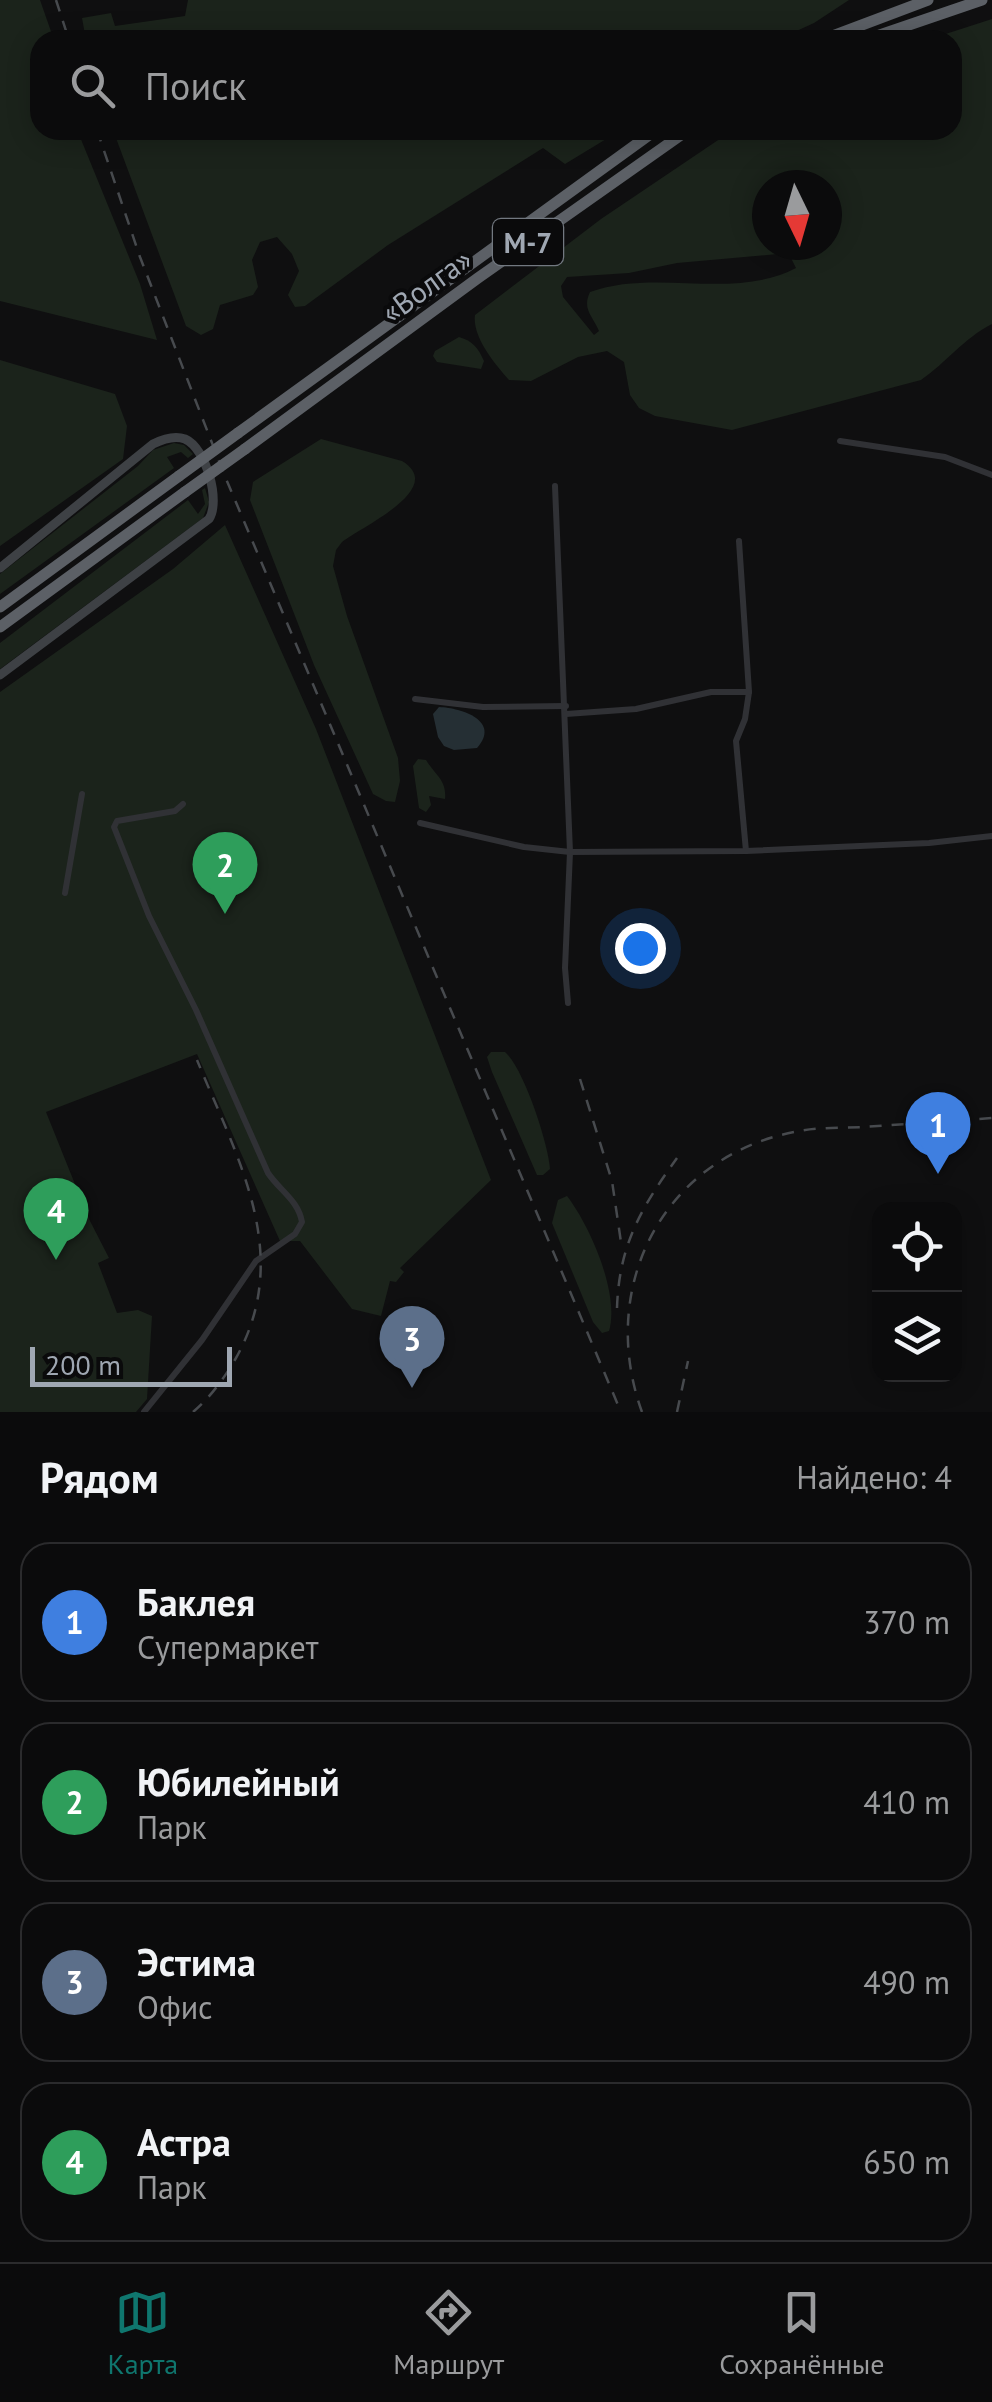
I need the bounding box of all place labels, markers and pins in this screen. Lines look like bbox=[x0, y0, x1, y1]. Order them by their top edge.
pin: 2 bbox=[192, 832, 258, 914]
pin: 1 bbox=[906, 1092, 970, 1174]
pin: 4 bbox=[23, 1178, 88, 1260]
pin: 3 bbox=[380, 1306, 444, 1388]

